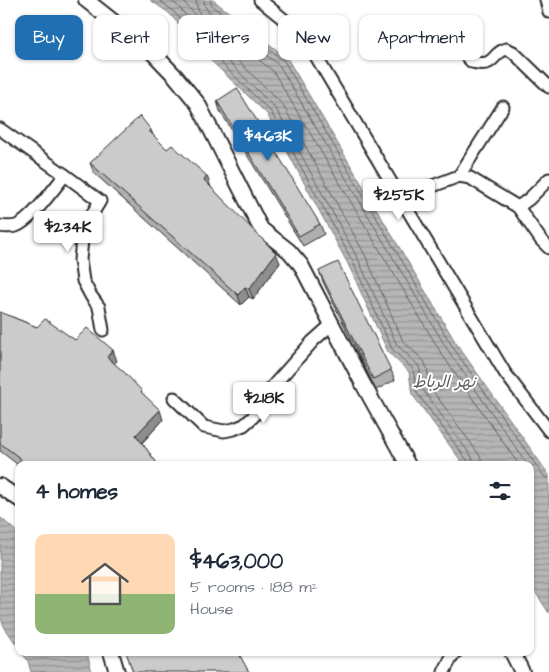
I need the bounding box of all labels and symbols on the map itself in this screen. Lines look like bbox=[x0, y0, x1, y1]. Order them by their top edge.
pin: $463K bbox=[233, 120, 303, 162]
pin: $255K bbox=[364, 178, 434, 221]
pin: $234K bbox=[33, 210, 103, 253]
water label: نهر الرباط bbox=[413, 371, 477, 393]
pin: $218K bbox=[229, 382, 299, 424]

